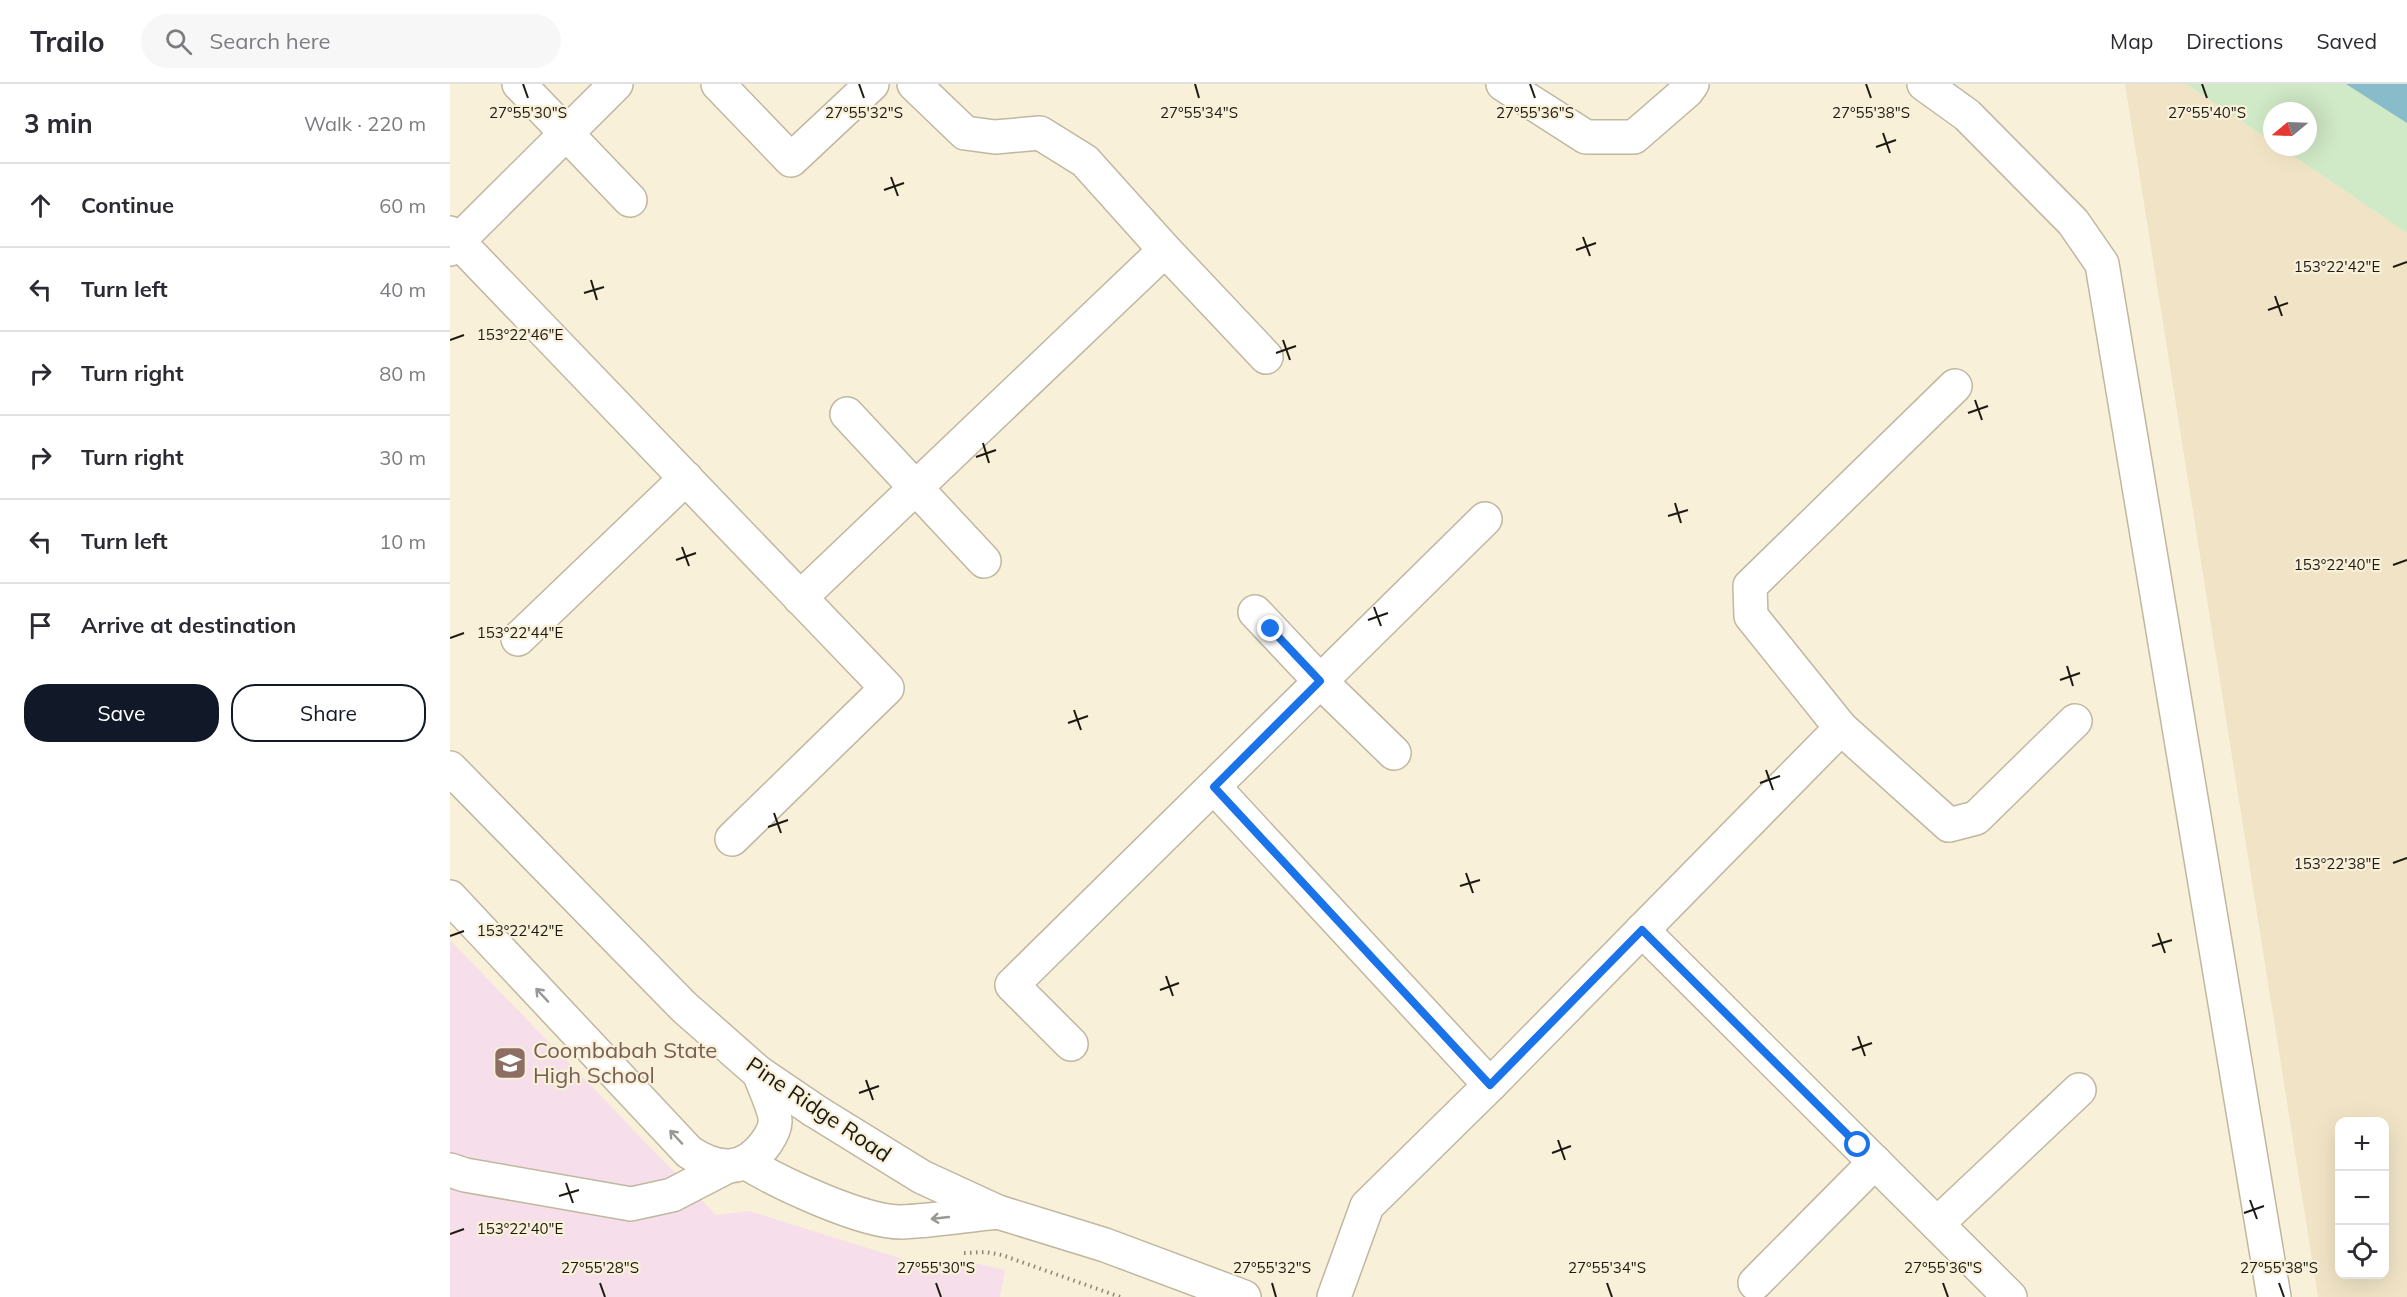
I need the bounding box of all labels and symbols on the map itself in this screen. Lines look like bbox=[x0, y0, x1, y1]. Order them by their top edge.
north arrow bbox=[2263, 102, 2317, 156]
text: 27°55'30"S bbox=[489, 103, 567, 122]
text: 27°55'32"S bbox=[825, 103, 903, 122]
text: 27°55'34"S bbox=[1160, 103, 1238, 122]
text: 27°55'36"S bbox=[1496, 103, 1574, 122]
text: 27°55'38"S bbox=[1832, 103, 1910, 122]
text: 27°55'40"S bbox=[2168, 103, 2246, 122]
text: 153°22'42"E bbox=[2294, 257, 2380, 276]
text: 153°22'46"E bbox=[477, 325, 563, 344]
text: 153°22'40"E bbox=[2294, 555, 2380, 574]
route end bbox=[1257, 615, 1283, 641]
text: 153°22'44"E bbox=[477, 623, 563, 642]
text: 153°22'38"E bbox=[2294, 854, 2380, 873]
text: 153°22'42"E bbox=[477, 921, 563, 940]
one-way arrow bbox=[535, 988, 550, 1003]
place label: Coombabah State High School bbox=[533, 1036, 717, 1089]
school or university icon: Coombabah State High School bbox=[492, 1045, 528, 1081]
street label: Pine Ridge Road bbox=[741, 1050, 897, 1168]
one-way arrow bbox=[669, 1130, 683, 1145]
route start bbox=[1844, 1131, 1870, 1157]
one-way arrow bbox=[931, 1213, 951, 1224]
text: 153°22'40"E bbox=[477, 1219, 563, 1238]
text: 27°55'28"S bbox=[561, 1258, 639, 1277]
text: 27°55'30"S bbox=[897, 1258, 975, 1277]
text: 27°55'32"S bbox=[1233, 1258, 1311, 1277]
text: 27°55'34"S bbox=[1568, 1258, 1646, 1277]
text: 27°55'36"S bbox=[1904, 1258, 1982, 1277]
text: 27°55'38"S bbox=[2240, 1258, 2318, 1277]

